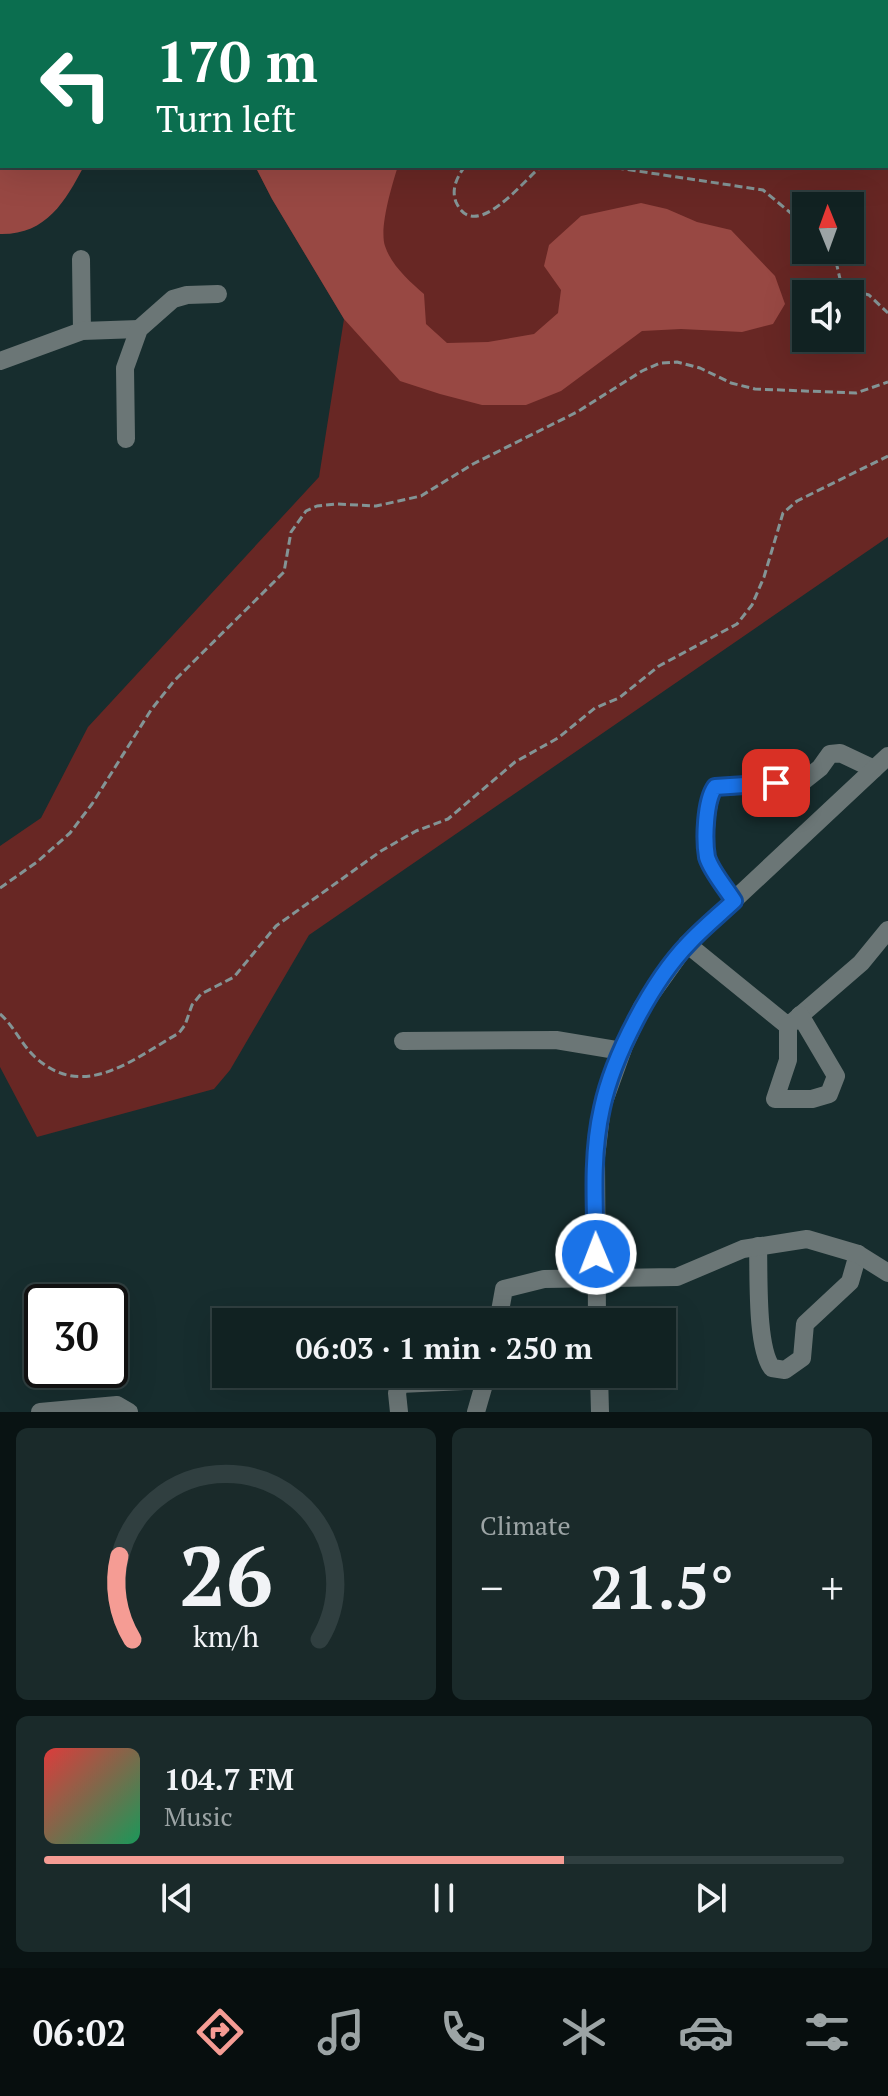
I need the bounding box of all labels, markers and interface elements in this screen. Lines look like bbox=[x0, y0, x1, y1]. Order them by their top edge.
text: 170 m bbox=[156, 24, 318, 98]
icon: left bbox=[24, 32, 128, 136]
text: Turn left bbox=[156, 95, 296, 142]
north arrow bbox=[792, 192, 864, 264]
map controls bbox=[792, 192, 864, 352]
button: sound bbox=[792, 280, 864, 352]
pin bbox=[742, 749, 810, 817]
icon: arrive bbox=[754, 761, 798, 805]
position arrow bbox=[554, 1212, 638, 1296]
speed limit sign: 30 bbox=[24, 1284, 128, 1388]
text: 06:03 · 1 min · 250 m bbox=[296, 1328, 592, 1368]
text: Climate bbox=[480, 1508, 571, 1542]
text: 26 bbox=[179, 1520, 273, 1630]
text: 21.5° bbox=[590, 1547, 734, 1626]
text: − bbox=[480, 1558, 503, 1617]
text: + bbox=[821, 1558, 844, 1617]
text: km/h bbox=[193, 1617, 259, 1655]
text: 104.7 FM bbox=[164, 1759, 294, 1799]
text: Music bbox=[164, 1799, 233, 1833]
icon: previous bbox=[155, 1876, 199, 1920]
icon: pause bbox=[422, 1876, 466, 1920]
icon: next bbox=[689, 1876, 733, 1920]
icon: directions bbox=[192, 2004, 248, 2060]
icon: music bbox=[313, 2004, 369, 2060]
icon: phone bbox=[435, 2004, 491, 2060]
icon: climate bbox=[556, 2004, 612, 2060]
icon: car bbox=[678, 2004, 734, 2060]
icon: filters bbox=[799, 2004, 855, 2060]
text: 06:02 bbox=[33, 2009, 126, 2056]

